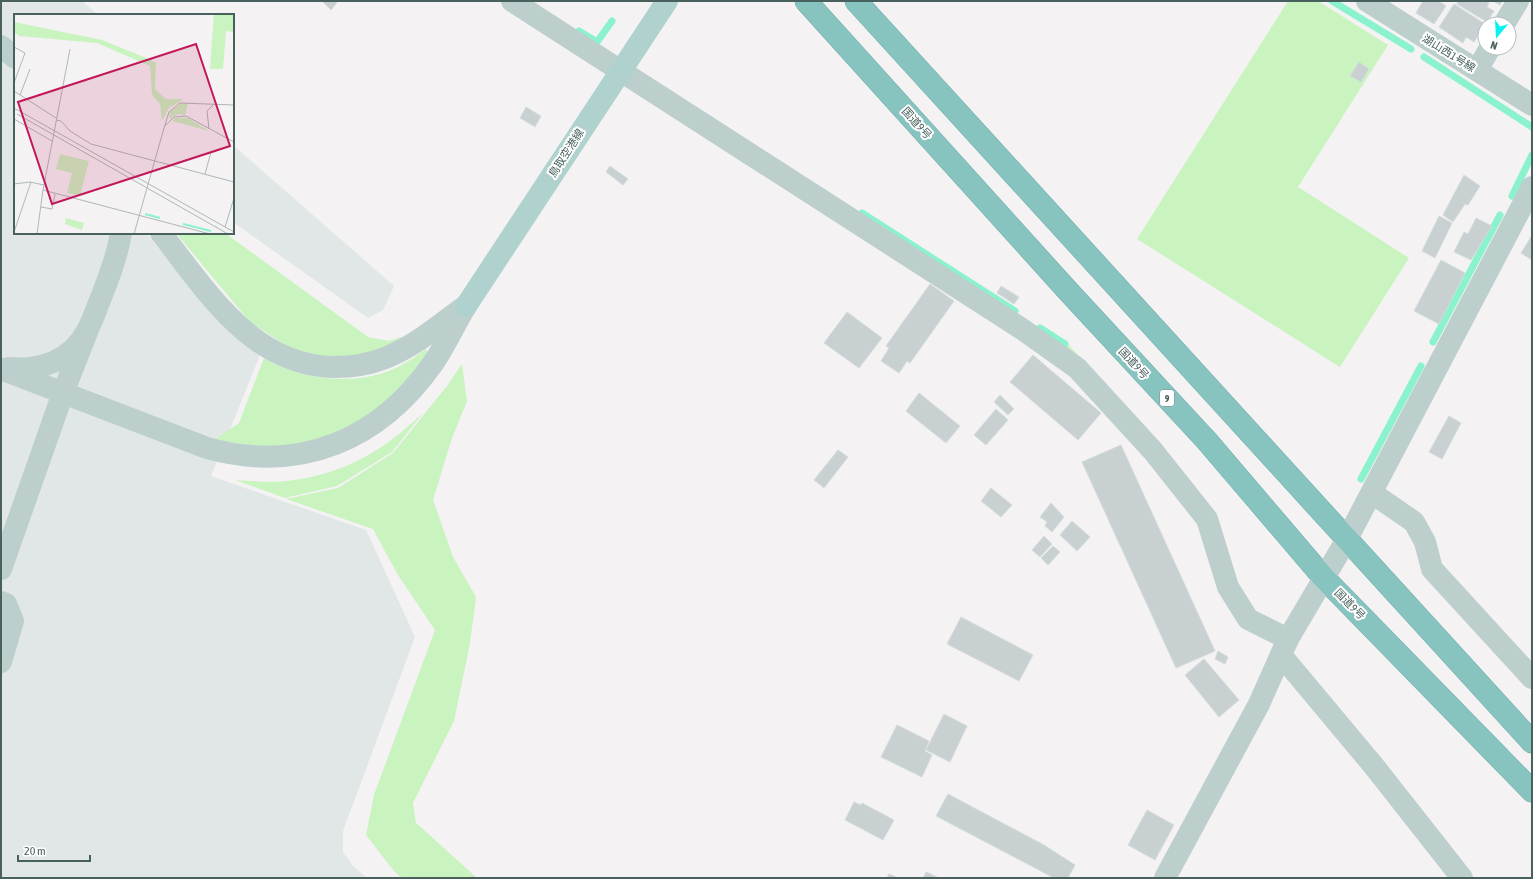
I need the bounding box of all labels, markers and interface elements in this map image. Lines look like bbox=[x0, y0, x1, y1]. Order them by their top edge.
inset map bbox=[14, 14, 234, 234]
north arrow bbox=[1477, 16, 1517, 56]
street label: 湖山西1号線 bbox=[1420, 32, 1478, 74]
text: N bbox=[1489, 39, 1499, 52]
street label: 国道9号 bbox=[900, 105, 934, 141]
street label: 鳥取空港線 bbox=[546, 127, 586, 179]
street label: 国道9号 bbox=[1117, 345, 1151, 381]
road number: 9 bbox=[1160, 390, 1174, 406]
street label: 国道9号 bbox=[1332, 586, 1368, 622]
scale bar bbox=[18, 837, 90, 863]
text: 20 m bbox=[24, 844, 46, 858]

